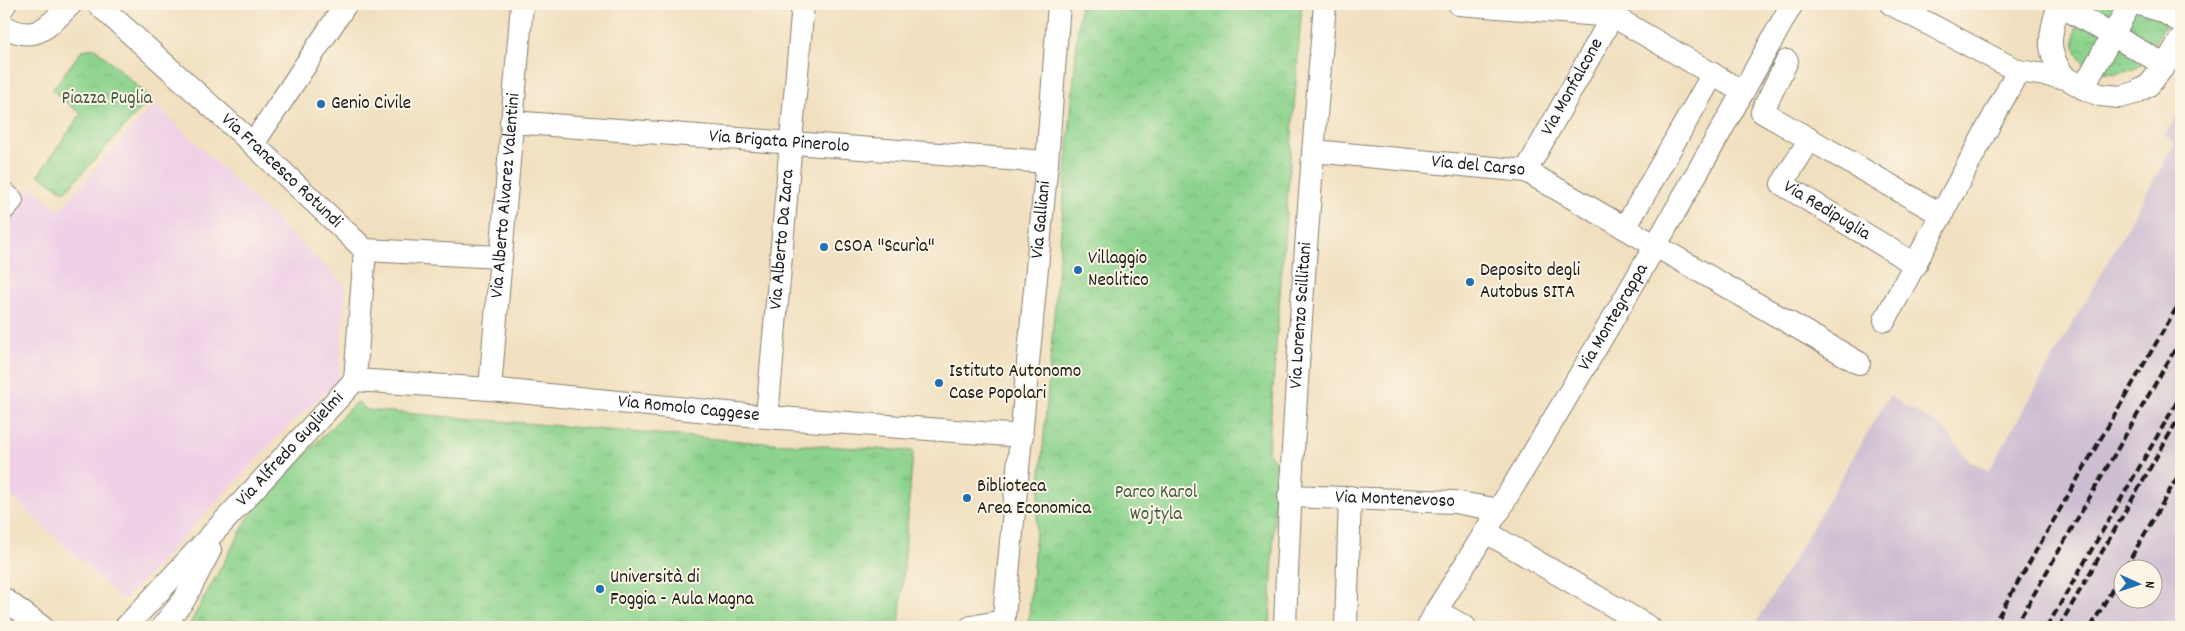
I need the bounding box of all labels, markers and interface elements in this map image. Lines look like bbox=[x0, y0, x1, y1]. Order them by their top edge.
street label: Via Monfalcone bbox=[1535, 34, 1611, 141]
park label: Piazza Puglia bbox=[62, 86, 153, 113]
place label: Genio Civile bbox=[331, 91, 411, 118]
street label: Via Alberto Alvarez Valentini bbox=[484, 92, 528, 299]
marker: Genio Civile bbox=[315, 98, 327, 110]
street label: Via Francesco Rotundi bbox=[214, 107, 348, 235]
street label: Via Brigata Pinerolo bbox=[708, 123, 850, 161]
street label: Via del Carso bbox=[1430, 149, 1526, 184]
street label: Via Alberto Da Zara bbox=[763, 167, 802, 311]
street label: Via Redipuglia bbox=[1778, 174, 1876, 248]
street label: Via Galliani bbox=[1024, 179, 1059, 260]
place label: CSOA "Scurìa" bbox=[834, 234, 935, 261]
marker: CSOA "Scurìa" bbox=[818, 241, 830, 253]
street label: Via Lorenzo Scillitani bbox=[1283, 241, 1320, 389]
place label: Villaggio Neolitico bbox=[1088, 246, 1149, 295]
place label: Deposito degli Autobus SITA bbox=[1480, 258, 1581, 307]
street label: Via Montegrappa bbox=[1572, 258, 1656, 376]
marker: Villaggio Neolitico bbox=[1072, 264, 1084, 276]
marker: Deposito degli Autobus SITA bbox=[1464, 276, 1476, 288]
place label: Istituto Autonomo Case Popolari bbox=[949, 359, 1081, 408]
marker: Istituto Autonomo Case Popolari bbox=[933, 377, 945, 389]
street label: Via Alfredo Guglielmi bbox=[230, 386, 351, 513]
street label: Via Romolo Caggese bbox=[617, 388, 761, 430]
place label: Biblioteca Area Economica bbox=[977, 474, 1092, 523]
park label: Parco Karol Wojtyla bbox=[1115, 480, 1198, 529]
street label: Via Montenevoso bbox=[1335, 484, 1455, 516]
marker: Biblioteca Area Economica bbox=[961, 492, 973, 504]
north arrow bbox=[2112, 558, 2162, 608]
place label: Università di Foggia - Aula Magna bbox=[610, 565, 755, 614]
text: N bbox=[2139, 581, 2159, 589]
marker: Università di Foggia - Aula Magna bbox=[594, 583, 606, 595]

